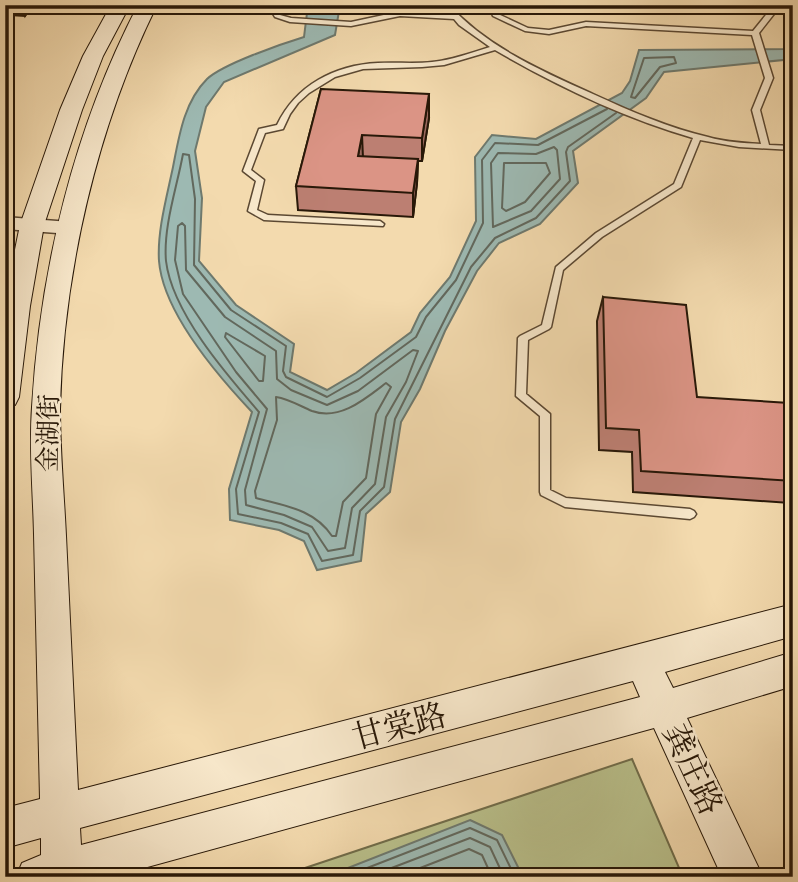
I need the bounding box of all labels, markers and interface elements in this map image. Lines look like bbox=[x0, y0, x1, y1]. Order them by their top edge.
street label: 金湖街 bbox=[31, 394, 70, 472]
street label: 甘棠路 bbox=[347, 694, 452, 764]
street label: 龚庄路 bbox=[649, 717, 731, 823]

